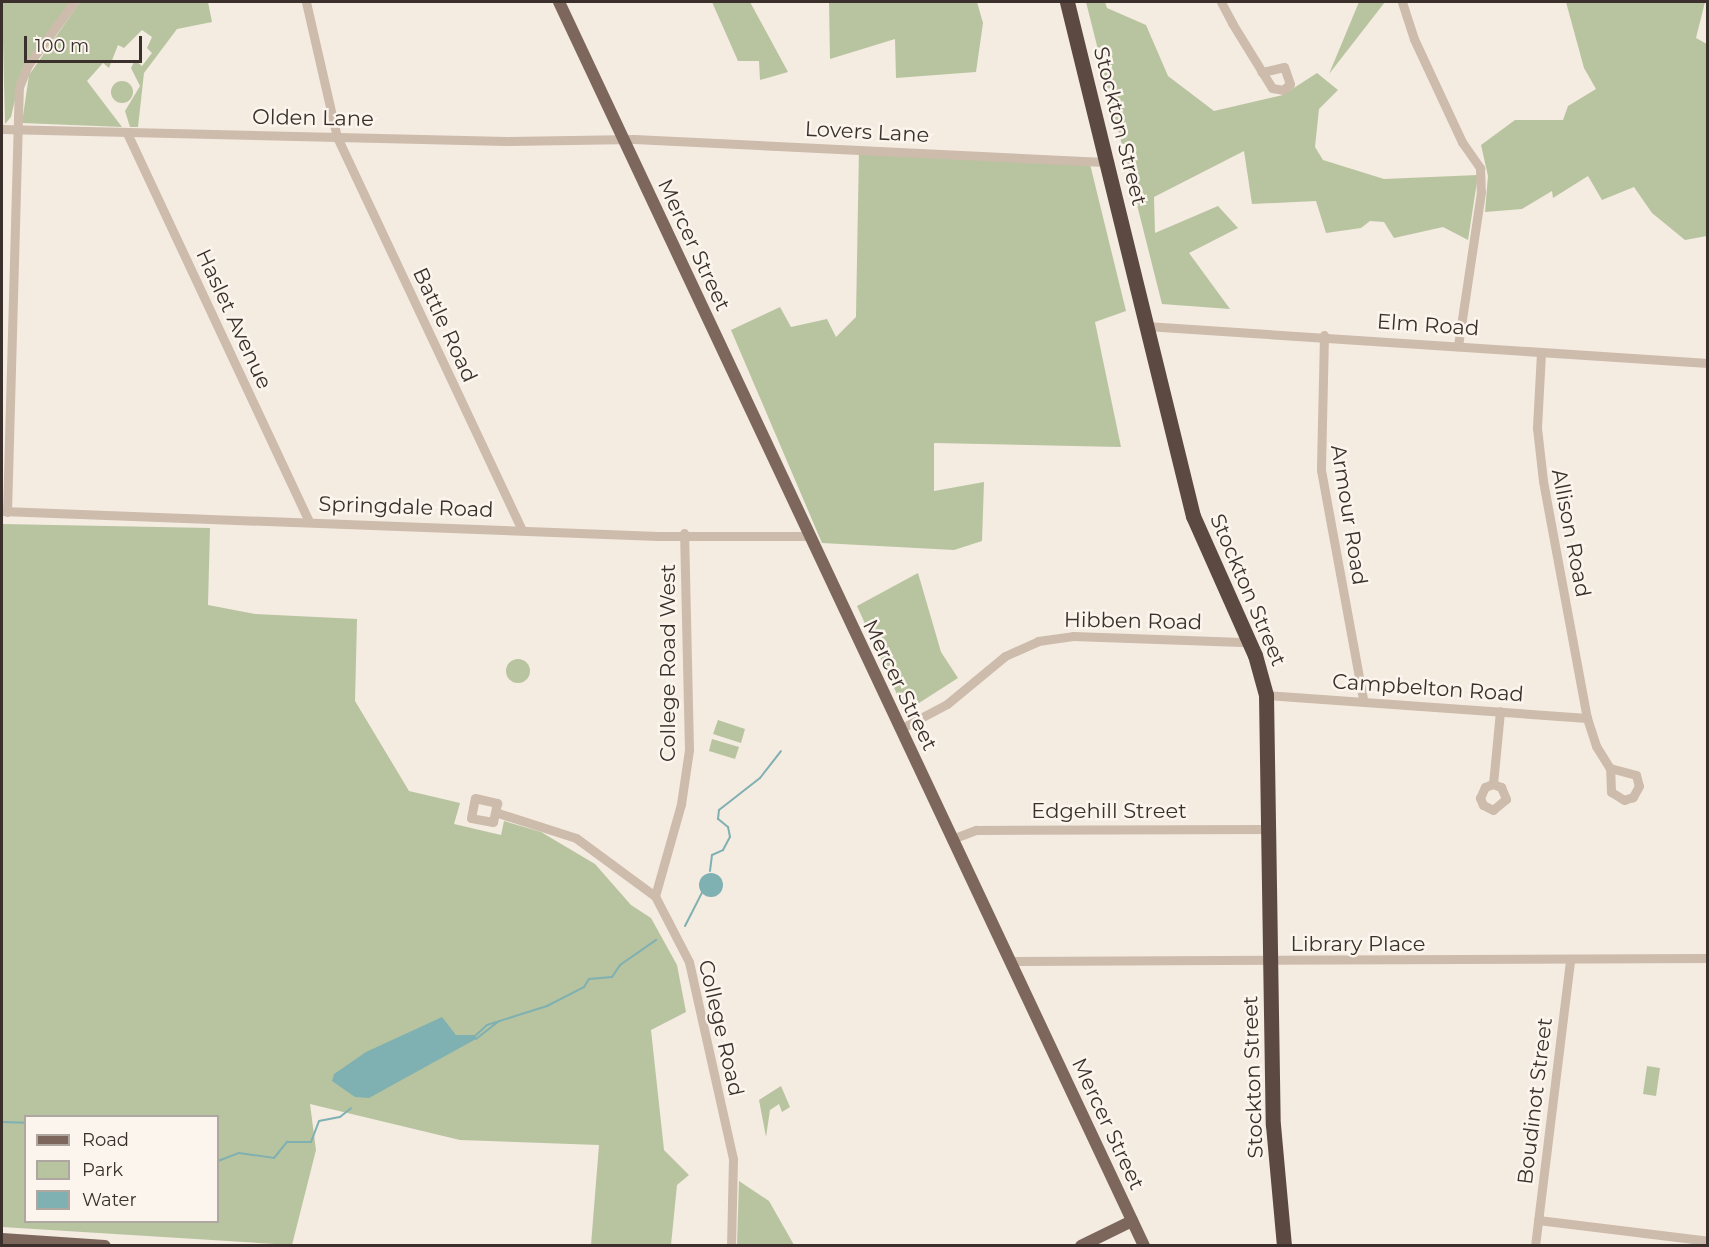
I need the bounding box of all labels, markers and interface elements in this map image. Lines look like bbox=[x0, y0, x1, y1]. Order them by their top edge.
scale bar bbox=[27, 24, 146, 62]
text: 100 m bbox=[35, 35, 89, 57]
street label: Stockton Street bbox=[1088, 44, 1152, 208]
street label: Olden Lane bbox=[252, 104, 374, 132]
street label: Lovers Lane bbox=[804, 116, 930, 148]
street label: Mercer Street bbox=[652, 175, 736, 315]
street label: Haslet Avenue bbox=[191, 245, 277, 393]
street label: Battle Road bbox=[407, 264, 483, 386]
street label: Elm Road bbox=[1376, 309, 1480, 341]
street label: Armour Road bbox=[1325, 443, 1373, 587]
street label: Allison Road bbox=[1546, 467, 1596, 599]
street label: Springdale Road bbox=[318, 491, 494, 523]
street label: Stockton Street bbox=[1205, 510, 1291, 670]
street label: College Road West bbox=[655, 564, 681, 762]
street label: Hibben Road bbox=[1064, 607, 1202, 635]
street label: Mercer Street bbox=[857, 615, 943, 755]
street label: Campbelton Road bbox=[1331, 669, 1525, 707]
street label: Edgehill Street bbox=[1031, 798, 1187, 824]
street label: Library Place bbox=[1291, 931, 1425, 957]
street label: College Road bbox=[693, 957, 749, 1099]
street label: Stockton Street bbox=[1238, 995, 1268, 1159]
street label: Boudinot Street bbox=[1512, 1016, 1558, 1186]
street label: Mercer Street bbox=[1066, 1054, 1150, 1194]
legend bbox=[24, 1115, 219, 1223]
text: Road bbox=[82, 1129, 129, 1151]
text: Park bbox=[82, 1159, 123, 1181]
text: Water bbox=[82, 1189, 137, 1211]

